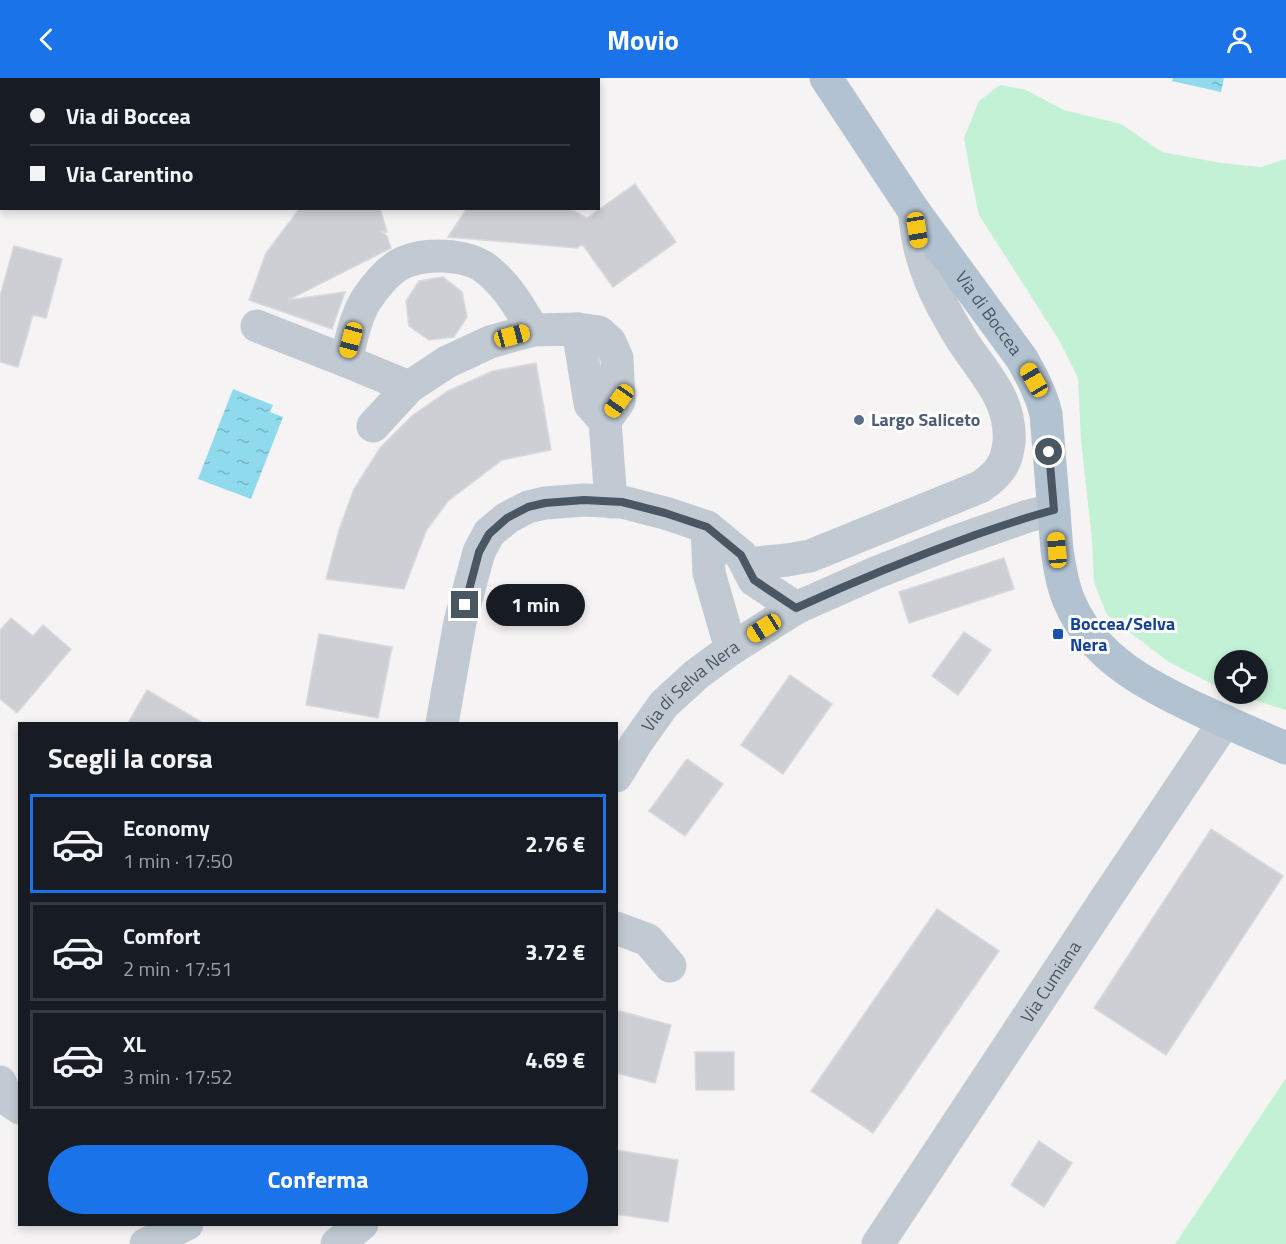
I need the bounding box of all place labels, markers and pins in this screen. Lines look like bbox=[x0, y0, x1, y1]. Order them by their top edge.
place label: Largo Saliceto bbox=[871, 406, 980, 433]
marker: Largo Saliceto bbox=[852, 413, 866, 427]
place label: Boccea/Selva Nera bbox=[1070, 610, 1175, 658]
marker: Boccea/Selva Nera bbox=[1051, 627, 1065, 641]

